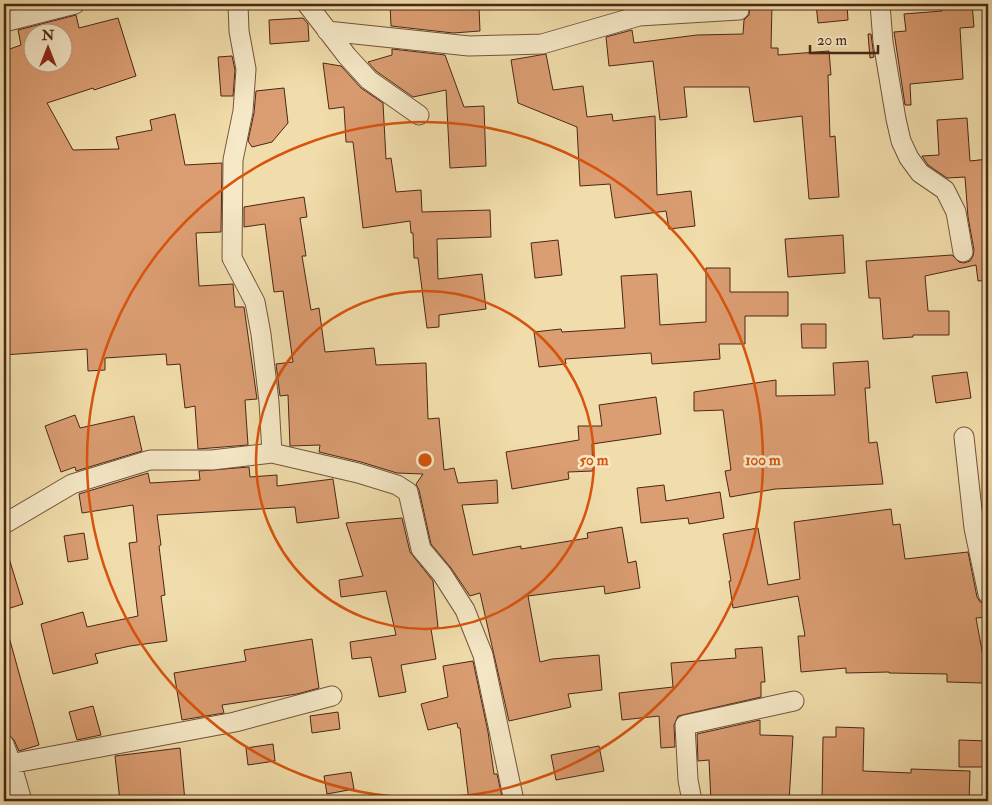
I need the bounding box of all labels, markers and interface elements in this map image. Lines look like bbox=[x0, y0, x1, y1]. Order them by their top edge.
north arrow bbox=[22, 22, 72, 72]
scale bar bbox=[810, 22, 877, 54]
text: N bbox=[41, 27, 55, 44]
text: 20 m bbox=[817, 31, 847, 50]
centre of rings bbox=[416, 451, 434, 469]
text: 50 m bbox=[580, 451, 609, 470]
text: 100 m bbox=[745, 451, 781, 470]

